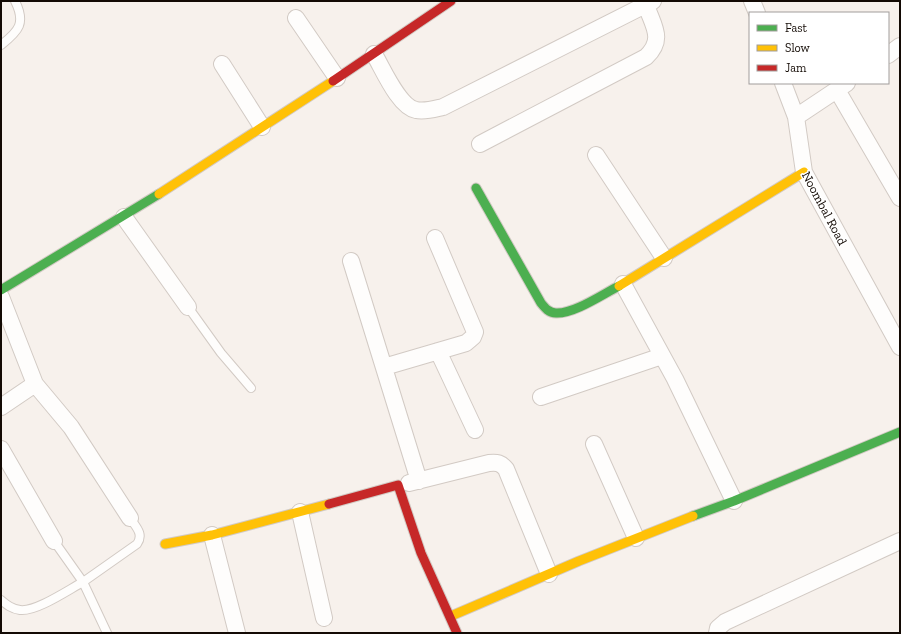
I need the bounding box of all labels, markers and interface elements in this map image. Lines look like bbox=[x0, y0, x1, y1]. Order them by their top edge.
legend bbox=[749, 12, 889, 84]
text: Fast bbox=[785, 21, 808, 35]
text: Slow bbox=[785, 41, 811, 55]
text: Jam bbox=[785, 61, 807, 75]
street label: Noombal Road bbox=[799, 169, 850, 248]

